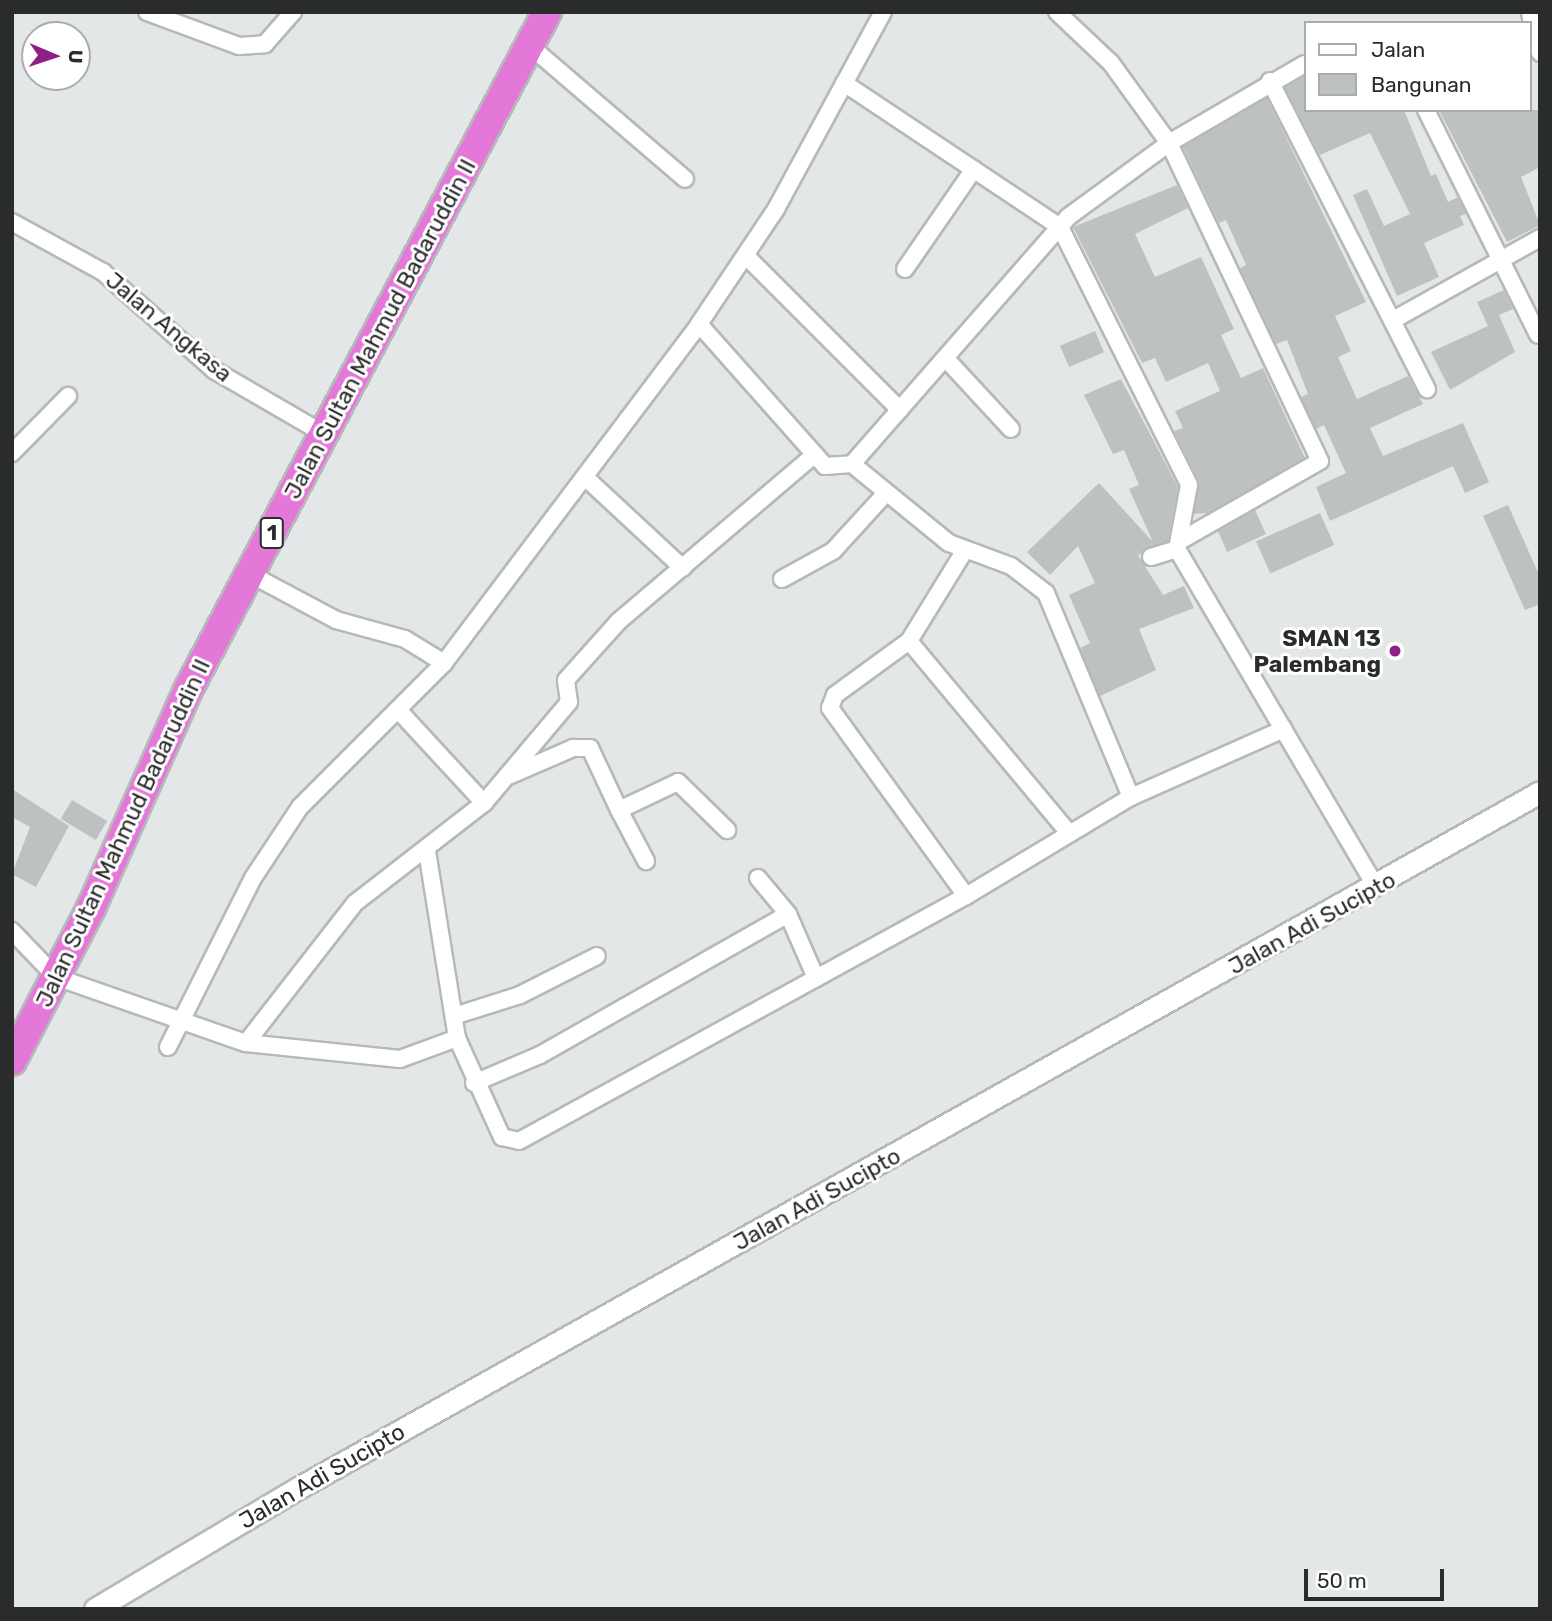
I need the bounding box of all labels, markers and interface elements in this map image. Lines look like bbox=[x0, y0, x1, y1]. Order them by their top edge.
north arrow bbox=[21, 21, 91, 91]
legend bbox=[1304, 21, 1531, 112]
text: Jalan bbox=[1371, 37, 1425, 62]
text: U bbox=[64, 49, 87, 64]
text: Bangunan bbox=[1371, 72, 1472, 97]
street label: Jalan Sultan Mahmud Badaruddin II bbox=[278, 154, 482, 504]
street label: Jalan Angkasa bbox=[100, 266, 238, 388]
road number: 1 bbox=[260, 516, 284, 550]
place label: SMAN 13 Palembang bbox=[1253, 624, 1381, 678]
marker: SMAN 13 Palembang bbox=[1387, 643, 1403, 659]
street label: Jalan Sultan Mahmud Badaruddin II bbox=[30, 655, 216, 1011]
street label: Jalan Adi Sucipto bbox=[1223, 866, 1401, 980]
street label: Jalan Adi Sucipto bbox=[728, 1142, 906, 1256]
street label: Jalan Adi Sucipto bbox=[234, 1417, 410, 1535]
scale bar bbox=[1307, 1554, 1447, 1598]
text: 50 m bbox=[1317, 1568, 1367, 1593]

